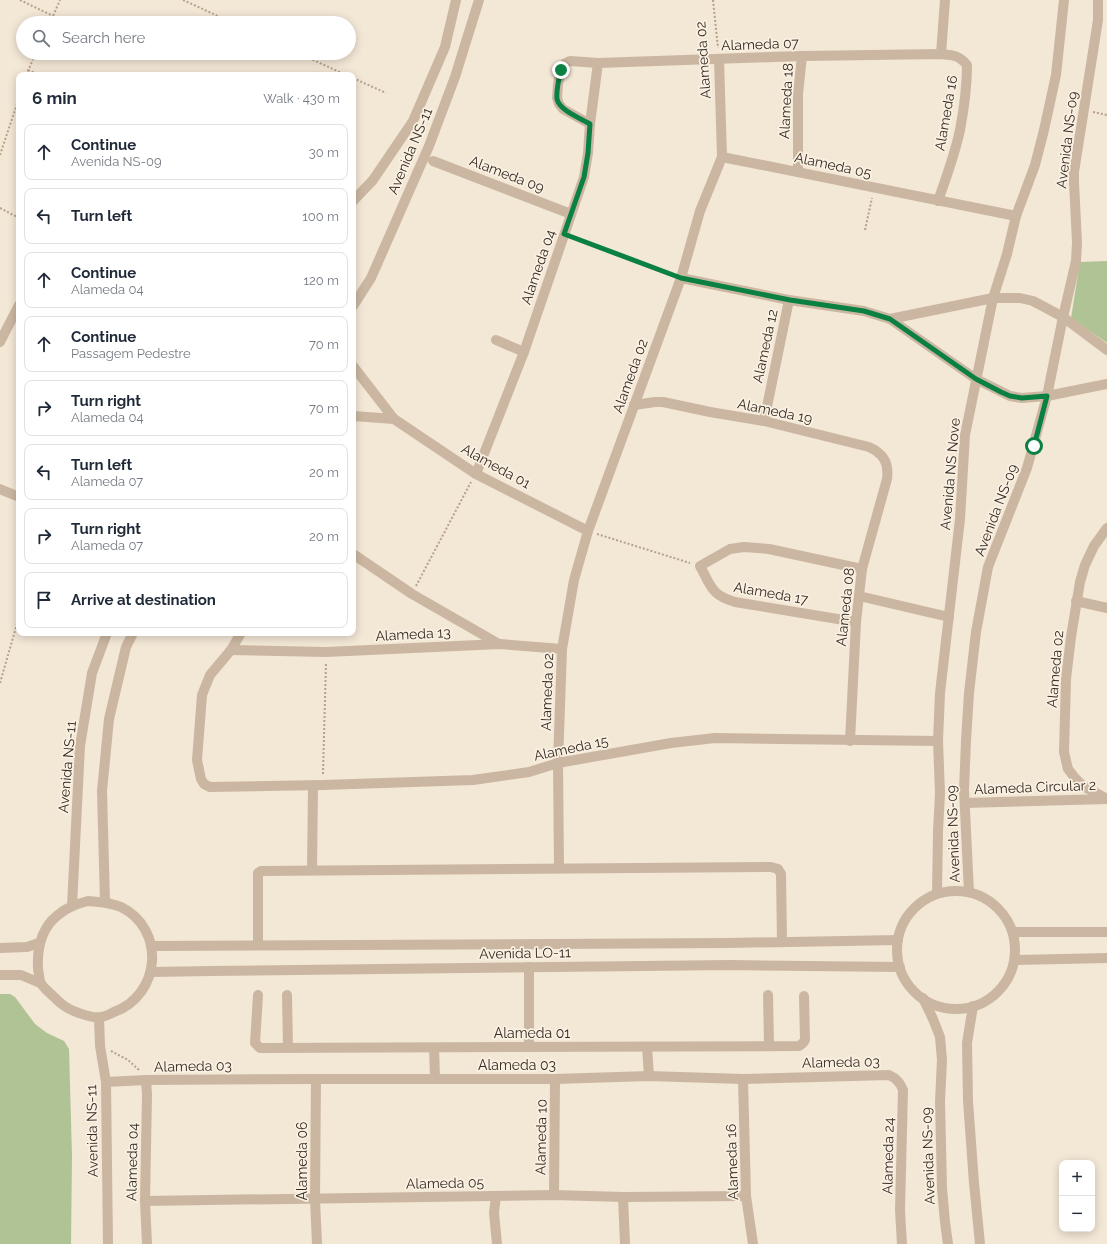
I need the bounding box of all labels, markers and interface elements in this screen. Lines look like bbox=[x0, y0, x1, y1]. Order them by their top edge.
search box bbox=[16, 16, 356, 60]
street label: Alameda 02 bbox=[692, 21, 714, 99]
icon: search bbox=[30, 27, 52, 49]
text: Search here bbox=[62, 29, 145, 47]
street label: Alameda 07 bbox=[721, 35, 800, 53]
route end bbox=[552, 61, 570, 79]
street label: Alameda 18 bbox=[776, 63, 796, 139]
street label: Alameda 16 bbox=[931, 74, 961, 152]
text: 6 min bbox=[32, 88, 77, 108]
text: Walk · 430 m bbox=[263, 91, 340, 106]
street label: Avenida NS-09 bbox=[1053, 91, 1081, 189]
street label: Avenida NS-11 bbox=[385, 105, 435, 197]
text: Continue bbox=[71, 136, 136, 154]
icon: ahead bbox=[33, 141, 55, 163]
text: 30 m bbox=[309, 145, 339, 160]
street label: Alameda 05 bbox=[793, 149, 873, 181]
street label: Alameda 09 bbox=[467, 152, 547, 196]
text: Avenida NS-09 bbox=[71, 154, 162, 169]
icon: left bbox=[33, 205, 55, 227]
text: Turn left bbox=[71, 207, 132, 225]
text: 100 m bbox=[302, 209, 339, 224]
street label: Alameda 04 bbox=[518, 227, 558, 307]
text: Continue bbox=[71, 264, 136, 282]
icon: ahead bbox=[33, 269, 55, 291]
text: 120 m bbox=[303, 273, 339, 288]
text: Alameda 04 bbox=[71, 282, 144, 297]
street label: Alameda 12 bbox=[749, 308, 781, 384]
text: Continue bbox=[71, 328, 136, 346]
icon: ahead bbox=[33, 333, 55, 355]
text: 70 m bbox=[309, 337, 339, 352]
street label: Alameda 02 bbox=[609, 337, 651, 415]
text: Passagem Pedestre bbox=[71, 346, 191, 361]
text: Turn right bbox=[71, 392, 141, 410]
street label: Alameda 19 bbox=[736, 395, 814, 427]
icon: right bbox=[33, 397, 55, 419]
text: 70 m bbox=[309, 401, 339, 416]
text: Alameda 04 bbox=[71, 410, 144, 425]
street label: Avenida NS Nove bbox=[937, 417, 963, 531]
route start bbox=[1025, 437, 1043, 455]
street label: Alameda 01 bbox=[459, 440, 533, 492]
text: Turn left bbox=[71, 456, 132, 474]
icon: left bbox=[33, 461, 55, 483]
street label: Avenida NS-09 bbox=[971, 462, 1021, 558]
text: 20 m bbox=[309, 465, 339, 480]
text: Alameda 07 bbox=[71, 474, 143, 489]
text: Turn right bbox=[71, 520, 141, 538]
icon: right bbox=[33, 525, 55, 547]
text: 20 m bbox=[309, 529, 339, 544]
text: Alameda 07 bbox=[71, 538, 143, 553]
street label: Alameda 08 bbox=[833, 567, 857, 647]
street label: Alameda 17 bbox=[733, 579, 810, 608]
icon: arrive bbox=[33, 589, 55, 611]
text: Arrive at destination bbox=[71, 591, 216, 609]
street label: Alameda 13 bbox=[375, 624, 451, 644]
street label: Alameda 02 bbox=[1044, 630, 1066, 708]
street label: Alameda 02 bbox=[538, 653, 556, 731]
street label: Avenida NS-11 bbox=[55, 720, 79, 814]
street label: Alameda 15 bbox=[532, 732, 610, 764]
street label: Alameda Circular 2 bbox=[974, 777, 1096, 797]
street label: Avenida NS-09 bbox=[943, 785, 963, 883]
street label: Avenida LO-11 bbox=[479, 944, 571, 962]
street label: Alameda 01 bbox=[494, 1025, 570, 1041]
street label: Alameda 03 bbox=[802, 1053, 880, 1071]
street label: Alameda 03 bbox=[154, 1057, 232, 1075]
street label: Alameda 03 bbox=[478, 1057, 556, 1073]
street label: Avenida NS-11 bbox=[83, 1085, 101, 1177]
street label: Alameda 10 bbox=[532, 1099, 550, 1175]
street label: Avenida NS-09 bbox=[918, 1107, 938, 1205]
street label: Alameda 24 bbox=[879, 1117, 897, 1195]
street label: Alameda 04 bbox=[123, 1122, 141, 1201]
street label: Alameda 06 bbox=[294, 1122, 310, 1200]
street label: Alameda 16 bbox=[723, 1124, 741, 1200]
map controls bbox=[1059, 1160, 1095, 1232]
button: + bbox=[1059, 1160, 1095, 1196]
street label: Alameda 05 bbox=[406, 1174, 485, 1192]
button: − bbox=[1059, 1196, 1095, 1232]

